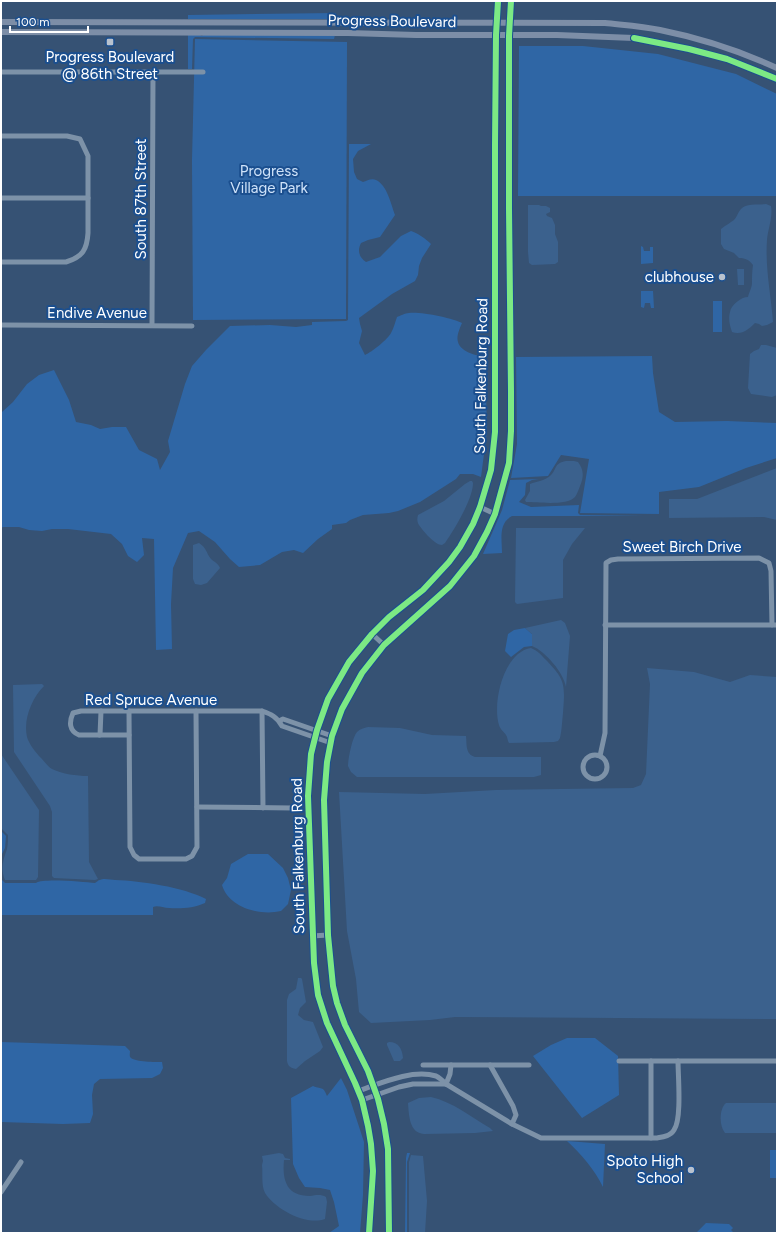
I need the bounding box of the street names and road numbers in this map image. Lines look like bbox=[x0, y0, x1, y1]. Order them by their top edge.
street label: Progress Boulevard bbox=[327, 11, 457, 31]
street label: South 87th Street bbox=[132, 138, 150, 260]
street label: South Falkenburg Road bbox=[471, 298, 491, 454]
street label: Endive Avenue bbox=[47, 304, 147, 322]
street label: Sweet Birch Drive bbox=[622, 538, 742, 556]
street label: Red Spruce Avenue bbox=[85, 691, 217, 709]
street label: South Falkenburg Road bbox=[288, 778, 308, 934]

